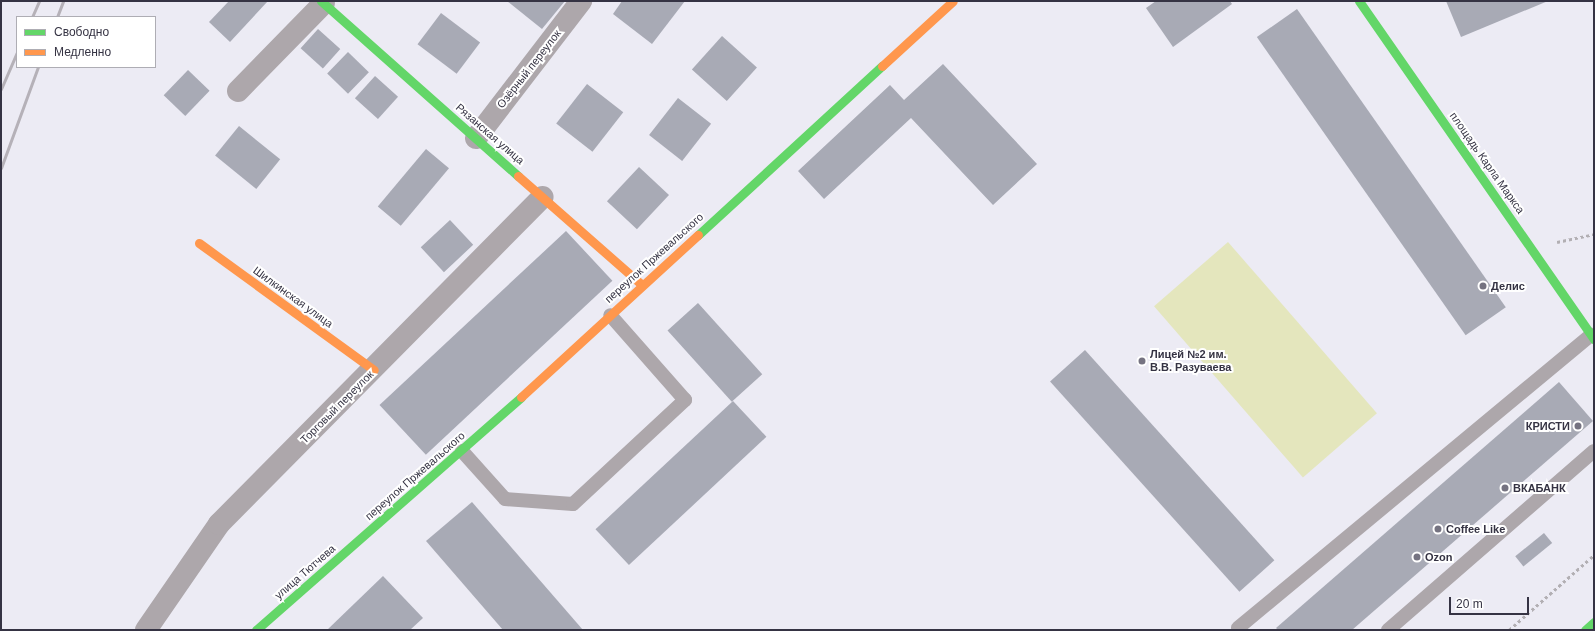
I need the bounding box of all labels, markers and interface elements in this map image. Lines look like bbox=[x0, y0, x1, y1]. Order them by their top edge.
legend bbox=[16, 16, 156, 68]
text: Свободно bbox=[54, 25, 109, 39]
street label: Озёрный переулок bbox=[494, 27, 564, 111]
text: Медленно bbox=[54, 45, 111, 59]
street label: Рязанская улица bbox=[453, 101, 527, 167]
street label: площадь Карла Маркса bbox=[1447, 110, 1527, 216]
street label: переулок Пржевальского bbox=[602, 210, 706, 306]
street label: Шилкинская улица bbox=[250, 264, 336, 330]
place label: Делис bbox=[1491, 279, 1525, 293]
marker: Делис bbox=[1478, 281, 1488, 291]
place label: Лицей №2 им. В.В. Разуваева bbox=[1150, 348, 1231, 374]
marker: Лицей №2 им. В.В. Разуваева bbox=[1137, 356, 1147, 366]
street label: Торговый переулок bbox=[298, 368, 376, 446]
place label: КРИСТИ bbox=[1526, 419, 1570, 433]
marker: КРИСТИ bbox=[1573, 421, 1583, 431]
street label: переулок Пржевальского bbox=[362, 429, 468, 523]
place label: ВКАБАНК bbox=[1513, 481, 1566, 495]
marker: ВКАБАНК bbox=[1500, 483, 1510, 493]
place label: Coffee Like bbox=[1446, 522, 1505, 536]
marker: Coffee Like bbox=[1433, 524, 1443, 534]
street label: улица Тютчева bbox=[272, 542, 338, 602]
place label: Ozon bbox=[1425, 550, 1452, 564]
marker: Ozon bbox=[1412, 552, 1422, 562]
scale bar bbox=[1451, 589, 1531, 615]
text: 20 m bbox=[1456, 597, 1483, 611]

